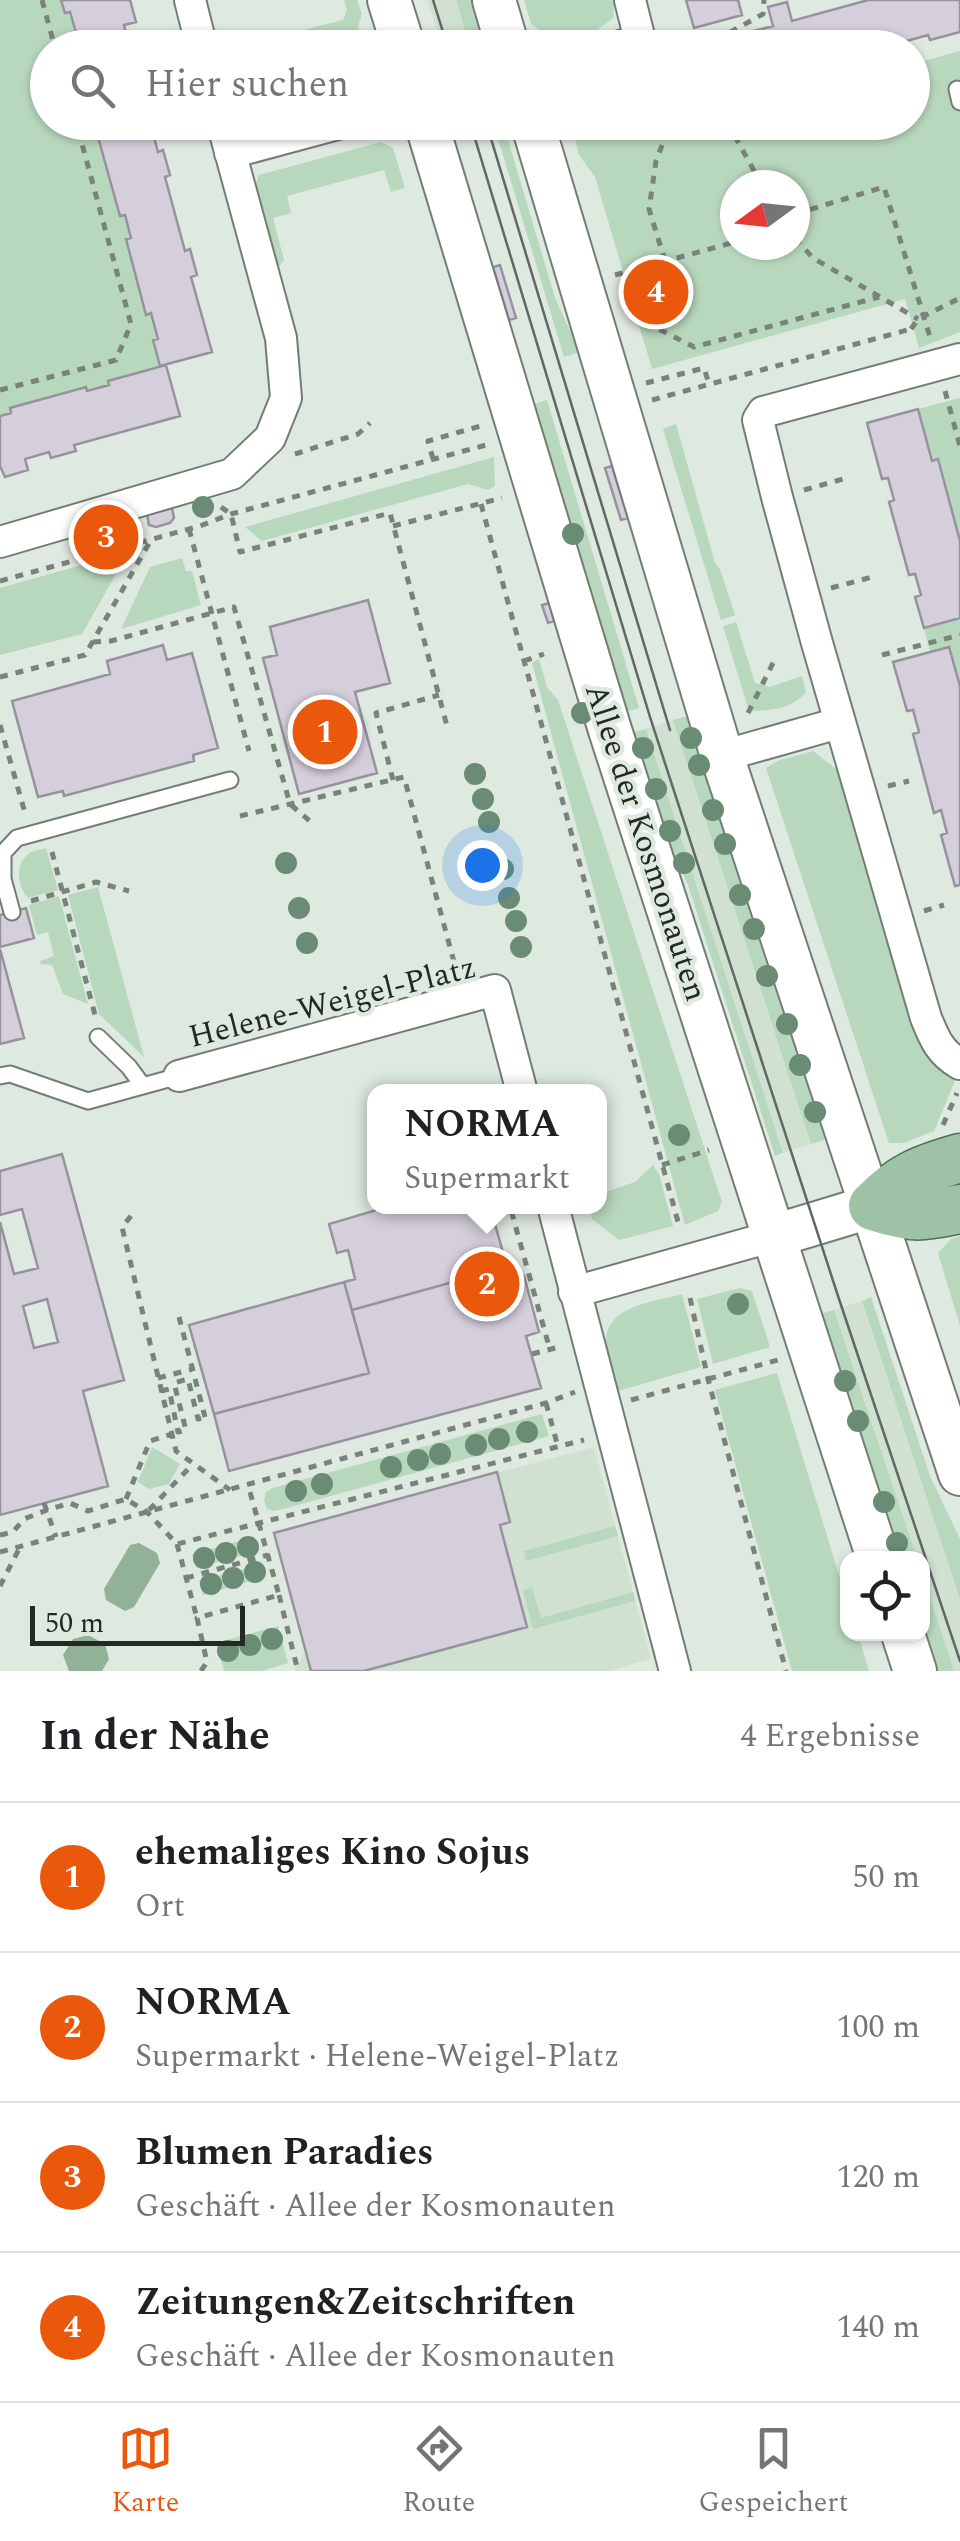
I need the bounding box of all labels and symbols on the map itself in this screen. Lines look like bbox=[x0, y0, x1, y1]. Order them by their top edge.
north arrow bbox=[720, 170, 810, 260]
pin: 4 bbox=[624, 254, 688, 330]
pin: 3 bbox=[74, 500, 138, 574]
street label: Allee der Kosmonauten bbox=[571, 677, 720, 1008]
pin: 1 bbox=[292, 694, 358, 770]
your location bbox=[457, 840, 508, 891]
street label: Helene-Weigel-Platz bbox=[183, 943, 481, 1062]
pin: 2 bbox=[454, 1246, 520, 1322]
scale bar bbox=[30, 1601, 245, 1646]

